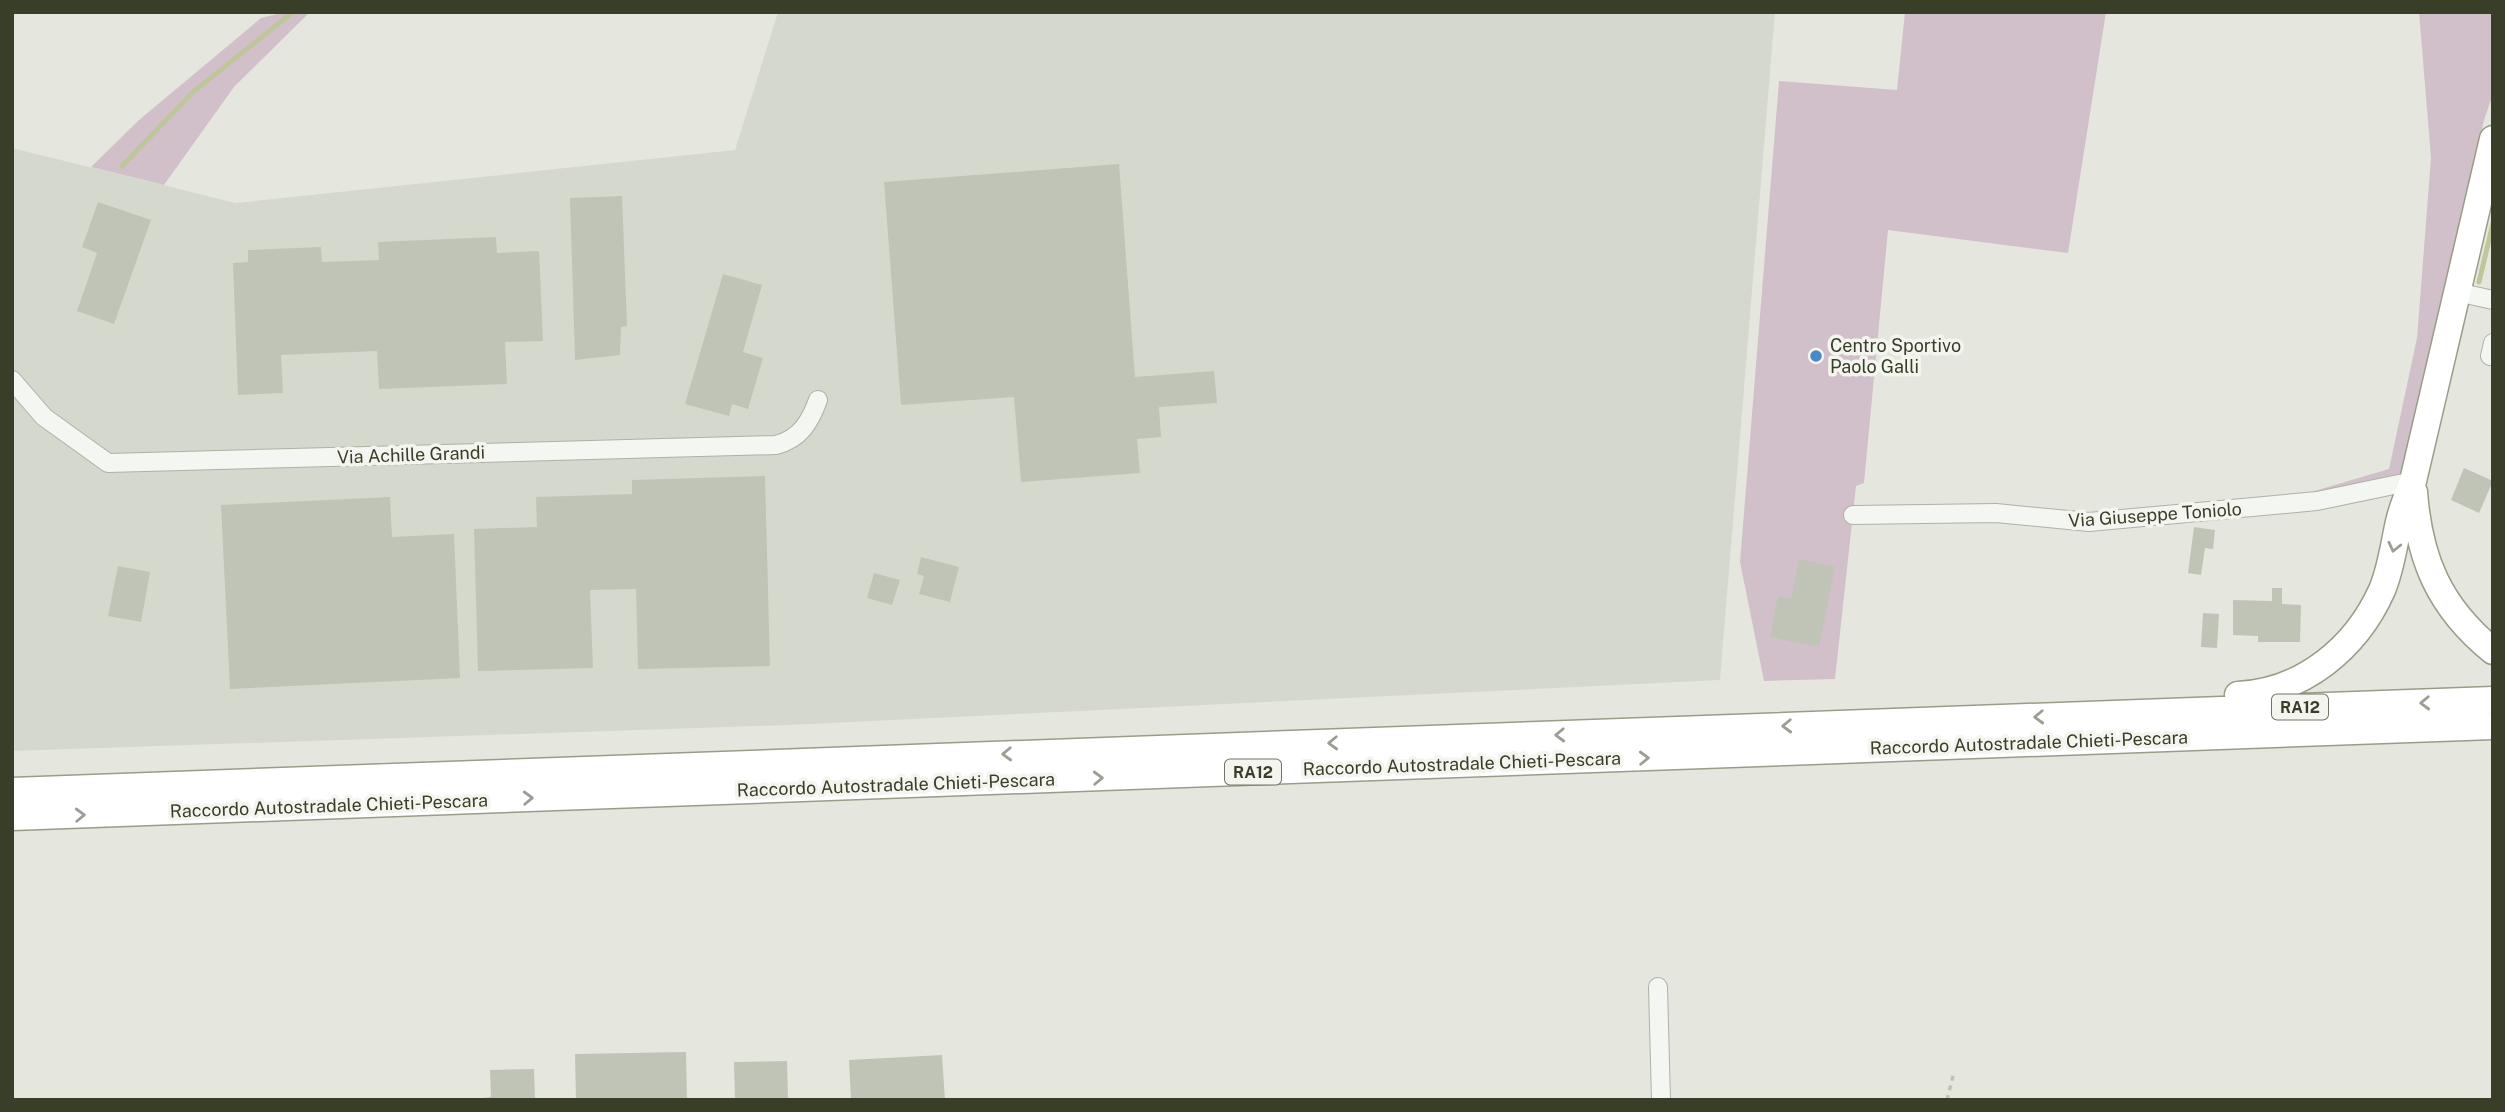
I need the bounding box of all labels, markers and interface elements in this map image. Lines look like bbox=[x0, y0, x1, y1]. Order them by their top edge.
place label: Centro Sportivo Paolo Galli bbox=[1830, 335, 1961, 377]
marker: Centro Sportivo Paolo Galli bbox=[1808, 348, 1824, 364]
street label: Via Achille Grandi bbox=[337, 441, 485, 468]
street label: Via Giuseppe Toniolo bbox=[2067, 498, 2242, 531]
one-way arrow bbox=[2387, 541, 2402, 553]
road number: RA12 bbox=[2272, 694, 2328, 720]
one-way arrow bbox=[2419, 695, 2430, 710]
one-way arrow bbox=[2033, 710, 2044, 725]
one-way arrow bbox=[1782, 719, 1793, 734]
street label: Raccordo Autostradale Chieti-Pescara bbox=[1870, 726, 2188, 759]
one-way arrow bbox=[1554, 727, 1565, 742]
one-way arrow bbox=[1327, 735, 1338, 750]
one-way arrow bbox=[1002, 747, 1013, 762]
street label: Raccordo Autostradale Chieti-Pescara bbox=[1303, 747, 1621, 780]
one-way arrow bbox=[1639, 750, 1650, 765]
road number: RA12 bbox=[1225, 760, 1281, 785]
street label: Raccordo Autostradale Chieti-Pescara bbox=[737, 768, 1055, 801]
one-way arrow bbox=[1093, 770, 1104, 785]
street label: Raccordo Autostradale Chieti-Pescara bbox=[170, 789, 488, 822]
one-way arrow bbox=[523, 791, 534, 806]
one-way arrow bbox=[76, 807, 86, 823]

